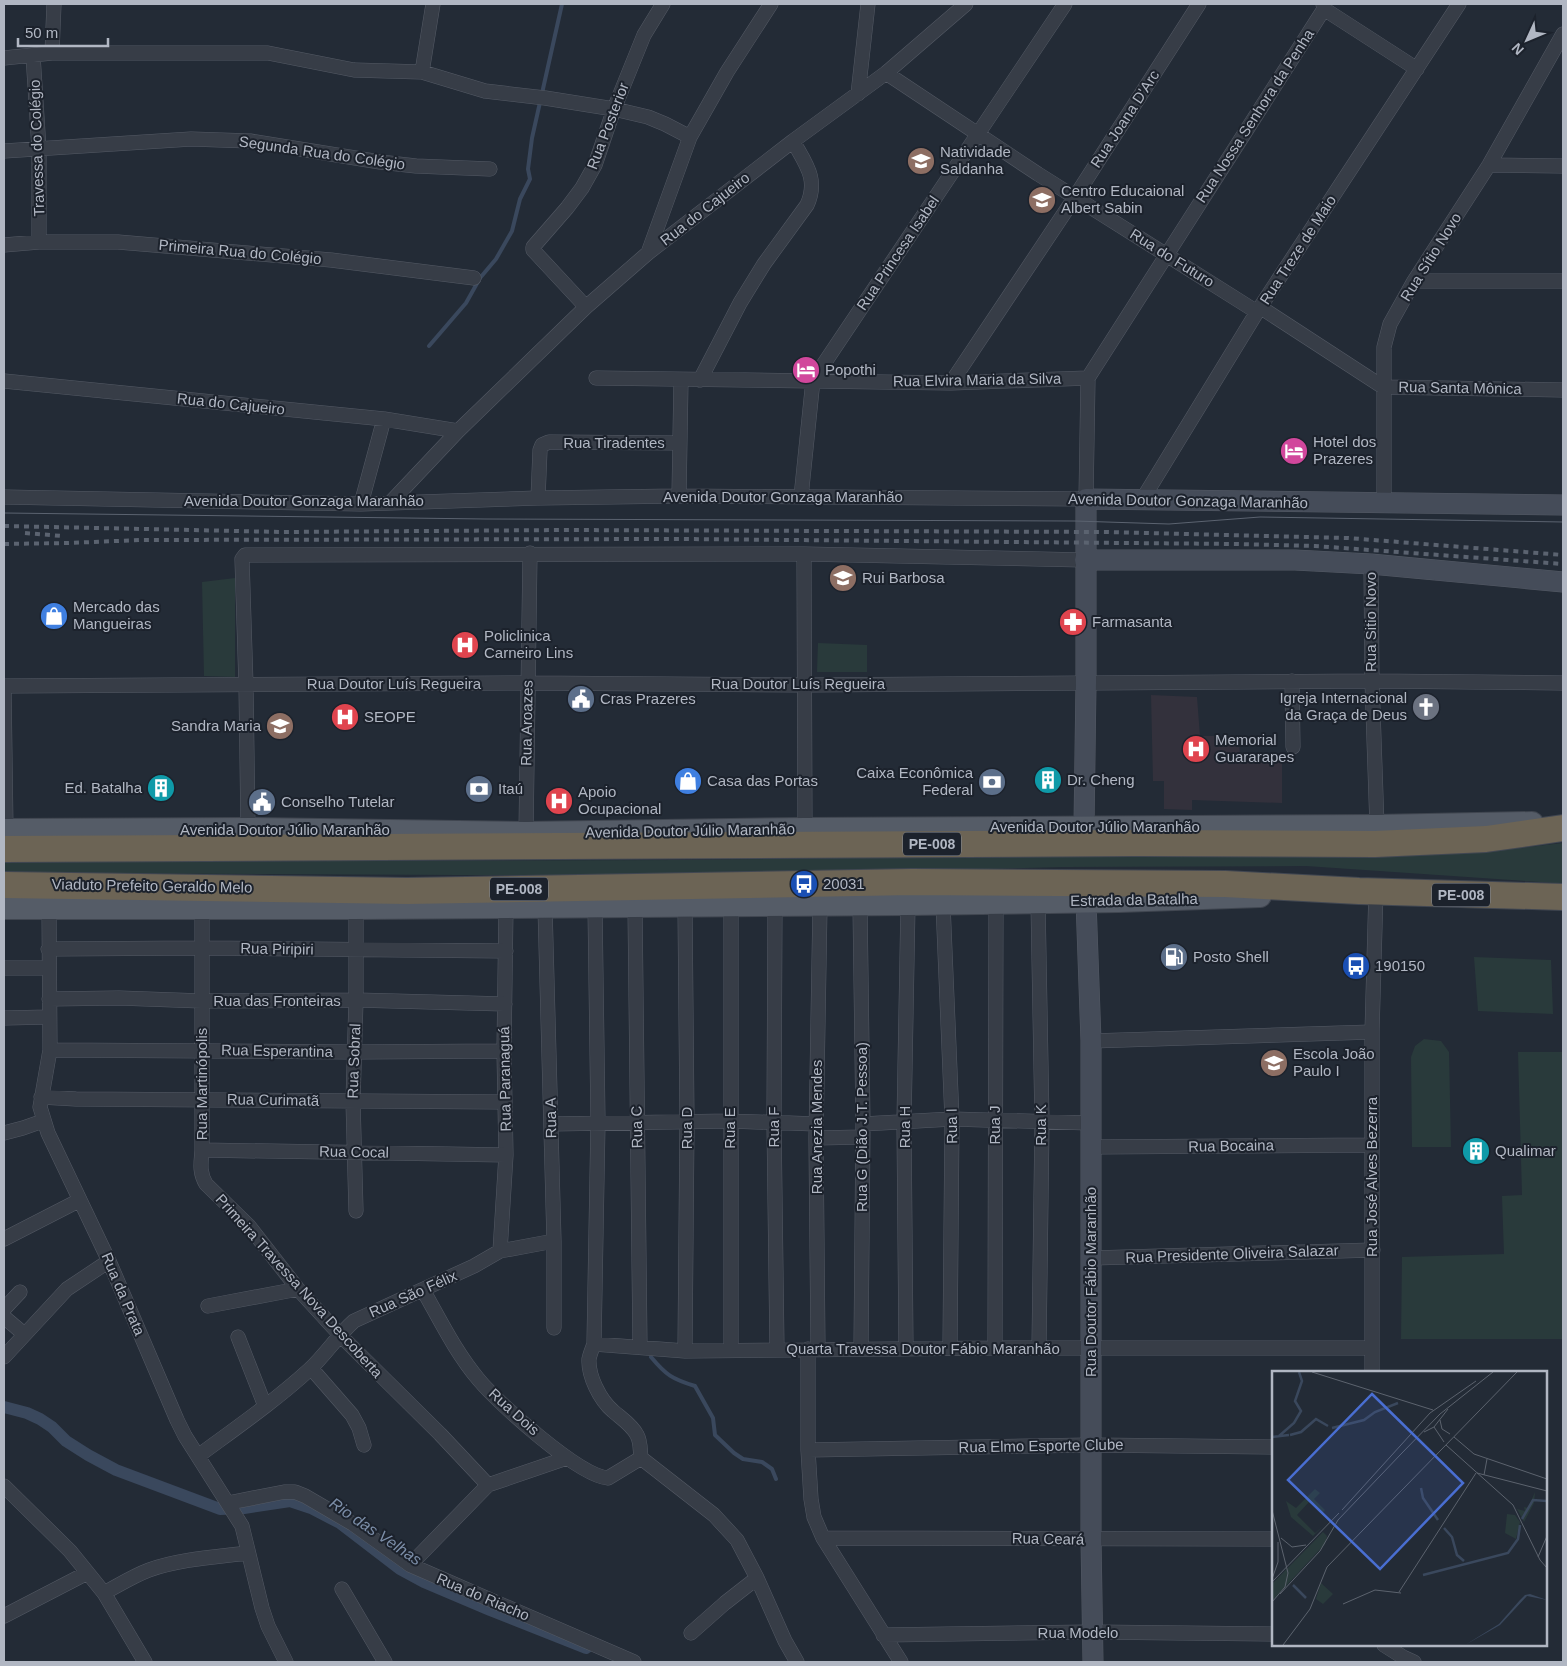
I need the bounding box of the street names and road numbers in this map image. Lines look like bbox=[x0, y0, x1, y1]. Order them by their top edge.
street label: Rua Nossa Senhora da Penha bbox=[1192, 25, 1317, 206]
street label: Rua Joana D'Arc bbox=[1087, 66, 1163, 171]
street label: Travessa do Colégio bbox=[26, 79, 47, 217]
street label: Rua Posterior bbox=[583, 80, 632, 172]
street label: Segunda Rua do Colégio bbox=[238, 132, 406, 173]
street label: Rua do Cajueiro bbox=[657, 169, 753, 249]
street label: Rua Princesa Isabel bbox=[853, 192, 942, 313]
street label: Rua Treze de Maio bbox=[1256, 192, 1339, 308]
street label: Rua Sítio Novo bbox=[1397, 209, 1465, 304]
street label: Rua do Futuro bbox=[1127, 225, 1217, 290]
street label: Primeira Rua do Colégio bbox=[158, 236, 322, 267]
street label: Rua Elvira Maria da Silva bbox=[893, 370, 1062, 389]
street label: Rua Santa Mônica bbox=[1398, 378, 1523, 397]
street label: Rua do Cajueiro bbox=[176, 389, 286, 418]
street label: Rua Tiradentes bbox=[563, 434, 665, 451]
street label: Avenida Doutor Gonzaga Maranhão bbox=[663, 488, 903, 505]
street label: Avenida Doutor Gonzaga Maranhão bbox=[1068, 490, 1308, 511]
street label: Avenida Doutor Gonzaga Maranhão bbox=[184, 492, 424, 509]
street label: Rua Sitio Novo bbox=[1362, 572, 1379, 672]
street label: Rua Doutor Luís Regueira bbox=[307, 675, 482, 692]
street label: Rua Doutor Luís Regueira bbox=[711, 675, 886, 692]
street label: Rua Aroazes bbox=[517, 680, 536, 766]
street label: Avenida Doutor Júlio Maranhão bbox=[990, 818, 1200, 835]
street label: Avenida Doutor Júlio Maranhão bbox=[585, 820, 795, 841]
street label: Avenida Doutor Júlio Maranhão bbox=[180, 821, 390, 838]
road number: PE-008 bbox=[903, 832, 961, 856]
street label: Viaduto Prefeito Geraldo Melo bbox=[52, 875, 252, 896]
road number: PE-008 bbox=[490, 878, 548, 901]
road number: PE-008 bbox=[1432, 884, 1490, 906]
street label: Estrada da Batalha bbox=[1070, 890, 1199, 909]
street label: Rua Piripiri bbox=[240, 939, 314, 958]
street label: Rua das Fronteiras bbox=[213, 992, 341, 1009]
street label: Rua Sobral bbox=[344, 1023, 363, 1099]
street label: Rua Paranaguá bbox=[495, 1026, 514, 1132]
street label: Rua Martinópolis bbox=[193, 1028, 210, 1140]
street label: Rua Esperantina bbox=[221, 1041, 334, 1060]
street label: Rua G (Dião J.T. Pessoa) bbox=[853, 1042, 870, 1212]
street label: Rua Anezia Mendes bbox=[808, 1060, 825, 1194]
street label: Rua Curimatã bbox=[227, 1090, 320, 1109]
street label: Rua José Alves Bezerra bbox=[1363, 1096, 1380, 1257]
street label: Rua A bbox=[542, 1097, 559, 1139]
street label: Rua K bbox=[1032, 1104, 1049, 1146]
street label: Rua C bbox=[628, 1105, 645, 1148]
street label: Rua J bbox=[986, 1105, 1003, 1145]
street label: Rua H bbox=[896, 1106, 913, 1148]
street label: Rua D bbox=[678, 1107, 695, 1149]
street label: Rua E bbox=[721, 1107, 738, 1149]
street label: Rua F bbox=[765, 1107, 782, 1147]
street label: Rua I bbox=[943, 1108, 960, 1144]
street label: Rua Bocaina bbox=[1188, 1136, 1275, 1155]
street label: Rua Cocal bbox=[319, 1142, 389, 1161]
street label: Rua Doutor Fábio Maranhão bbox=[1082, 1187, 1099, 1377]
street label: Primeira Travessa Nova Descoberta bbox=[212, 1190, 387, 1381]
street label: Rua Presidente Oliveira Salazar bbox=[1125, 1241, 1339, 1266]
street label: Rua da Prata bbox=[98, 1250, 149, 1338]
street label: Rua São Félix bbox=[366, 1266, 460, 1320]
street label: Quarta Travessa Doutor Fábio Maranhão bbox=[786, 1340, 1060, 1357]
street label: Rua Dois bbox=[486, 1385, 543, 1439]
street label: Rua Elmo Esporte Clube bbox=[958, 1436, 1124, 1455]
street label: Rua Ceará bbox=[1012, 1529, 1085, 1548]
street label: Rua do Riacho bbox=[434, 1569, 532, 1624]
street label: Rua Modelo bbox=[1038, 1624, 1118, 1641]

